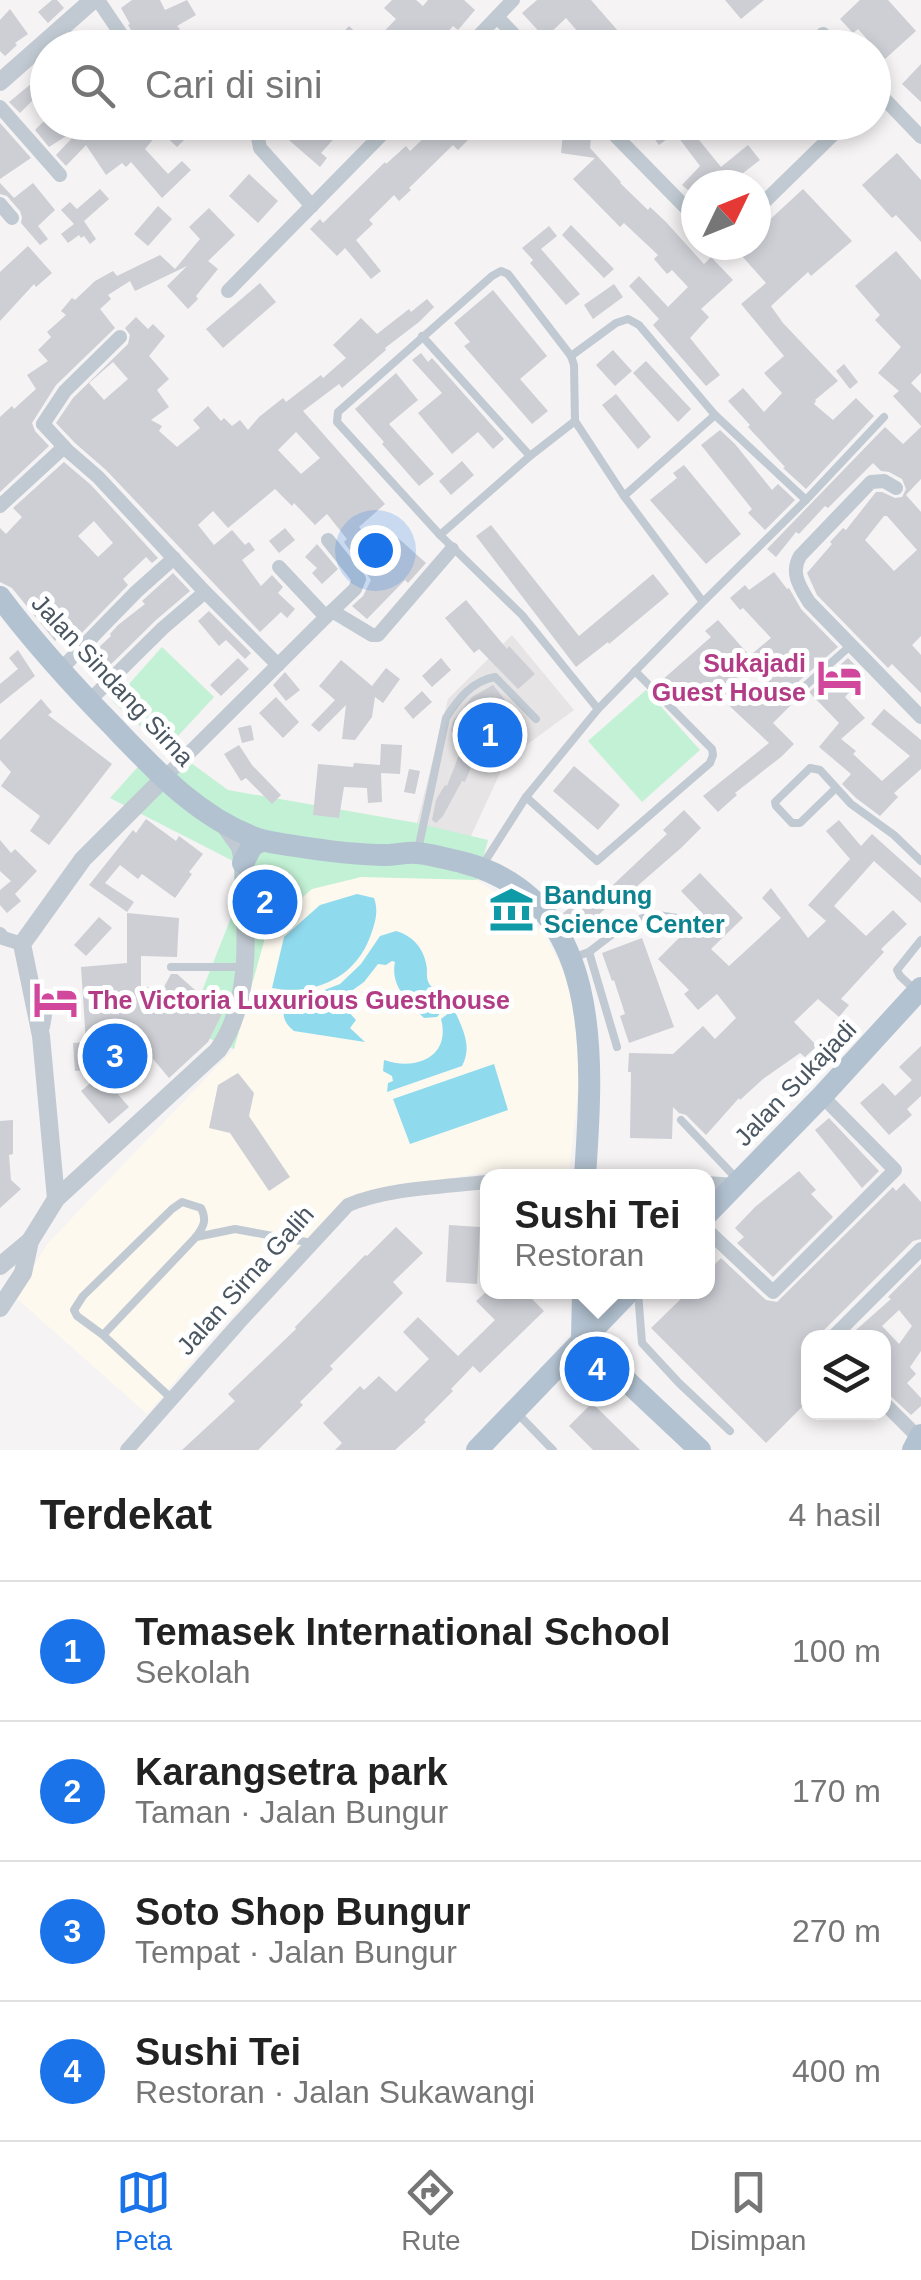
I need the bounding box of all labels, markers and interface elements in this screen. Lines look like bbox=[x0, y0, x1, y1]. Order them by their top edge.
search box bbox=[30, 30, 891, 140]
icon: search bbox=[65, 58, 120, 113]
text: Cari di sini bbox=[145, 64, 322, 106]
north arrow bbox=[681, 170, 771, 260]
your location bbox=[350, 525, 401, 576]
street label: Jalan Sindang Sirna bbox=[26, 589, 200, 771]
place label: Sukajadi Guest House bbox=[652, 649, 806, 706]
hotel icon: Sukajadi Guest House bbox=[815, 653, 863, 701]
pin: 1 bbox=[458, 698, 522, 772]
pin: 2 bbox=[232, 864, 298, 940]
place label: Bandung Science Center bbox=[544, 881, 725, 938]
museum icon: Bandung Science Center bbox=[487, 885, 535, 933]
hotel icon: The Victoria Luxurious Guesthouse bbox=[31, 976, 79, 1024]
place label: The Victoria Luxurious Guesthouse bbox=[88, 986, 510, 1014]
street label: Jalan Sukajadi bbox=[728, 1015, 862, 1151]
pin: 3 bbox=[82, 1018, 148, 1094]
popup bbox=[480, 1169, 715, 1299]
text: Sushi Tei bbox=[514, 1194, 681, 1236]
street label: Jalan Sirna Galih bbox=[171, 1200, 319, 1360]
text: Restoran bbox=[514, 1237, 644, 1273]
map controls bbox=[801, 1330, 891, 1420]
button: layers bbox=[801, 1330, 891, 1420]
pin: 4 bbox=[564, 1332, 630, 1406]
text: Terdekat bbox=[40, 1491, 212, 1538]
text: 4 hasil bbox=[789, 1497, 881, 1533]
text: Temasek International School bbox=[135, 1611, 671, 1653]
text: 1 bbox=[64, 1633, 81, 1669]
text: 100 m bbox=[792, 1633, 881, 1669]
text: Sekolah bbox=[135, 1654, 251, 1690]
text: Karangsetra park bbox=[135, 1751, 448, 1793]
text: 2 bbox=[64, 1773, 81, 1809]
text: 170 m bbox=[792, 1773, 881, 1809]
text: Taman · Jalan Bungur bbox=[135, 1794, 448, 1830]
text: Soto Shop Bungur bbox=[135, 1891, 471, 1933]
text: 3 bbox=[64, 1913, 81, 1949]
text: 270 m bbox=[792, 1913, 881, 1949]
text: Tempat · Jalan Bungur bbox=[135, 1934, 457, 1970]
text: Sushi Tei bbox=[135, 2031, 301, 2073]
text: 4 bbox=[64, 2053, 81, 2089]
text: 400 m bbox=[792, 2053, 881, 2089]
text: Restoran · Jalan Sukawangi bbox=[135, 2074, 535, 2110]
tab: Peta bbox=[115, 2165, 172, 2257]
tab: Rute bbox=[401, 2165, 461, 2257]
tab: Disimpan bbox=[690, 2165, 806, 2257]

